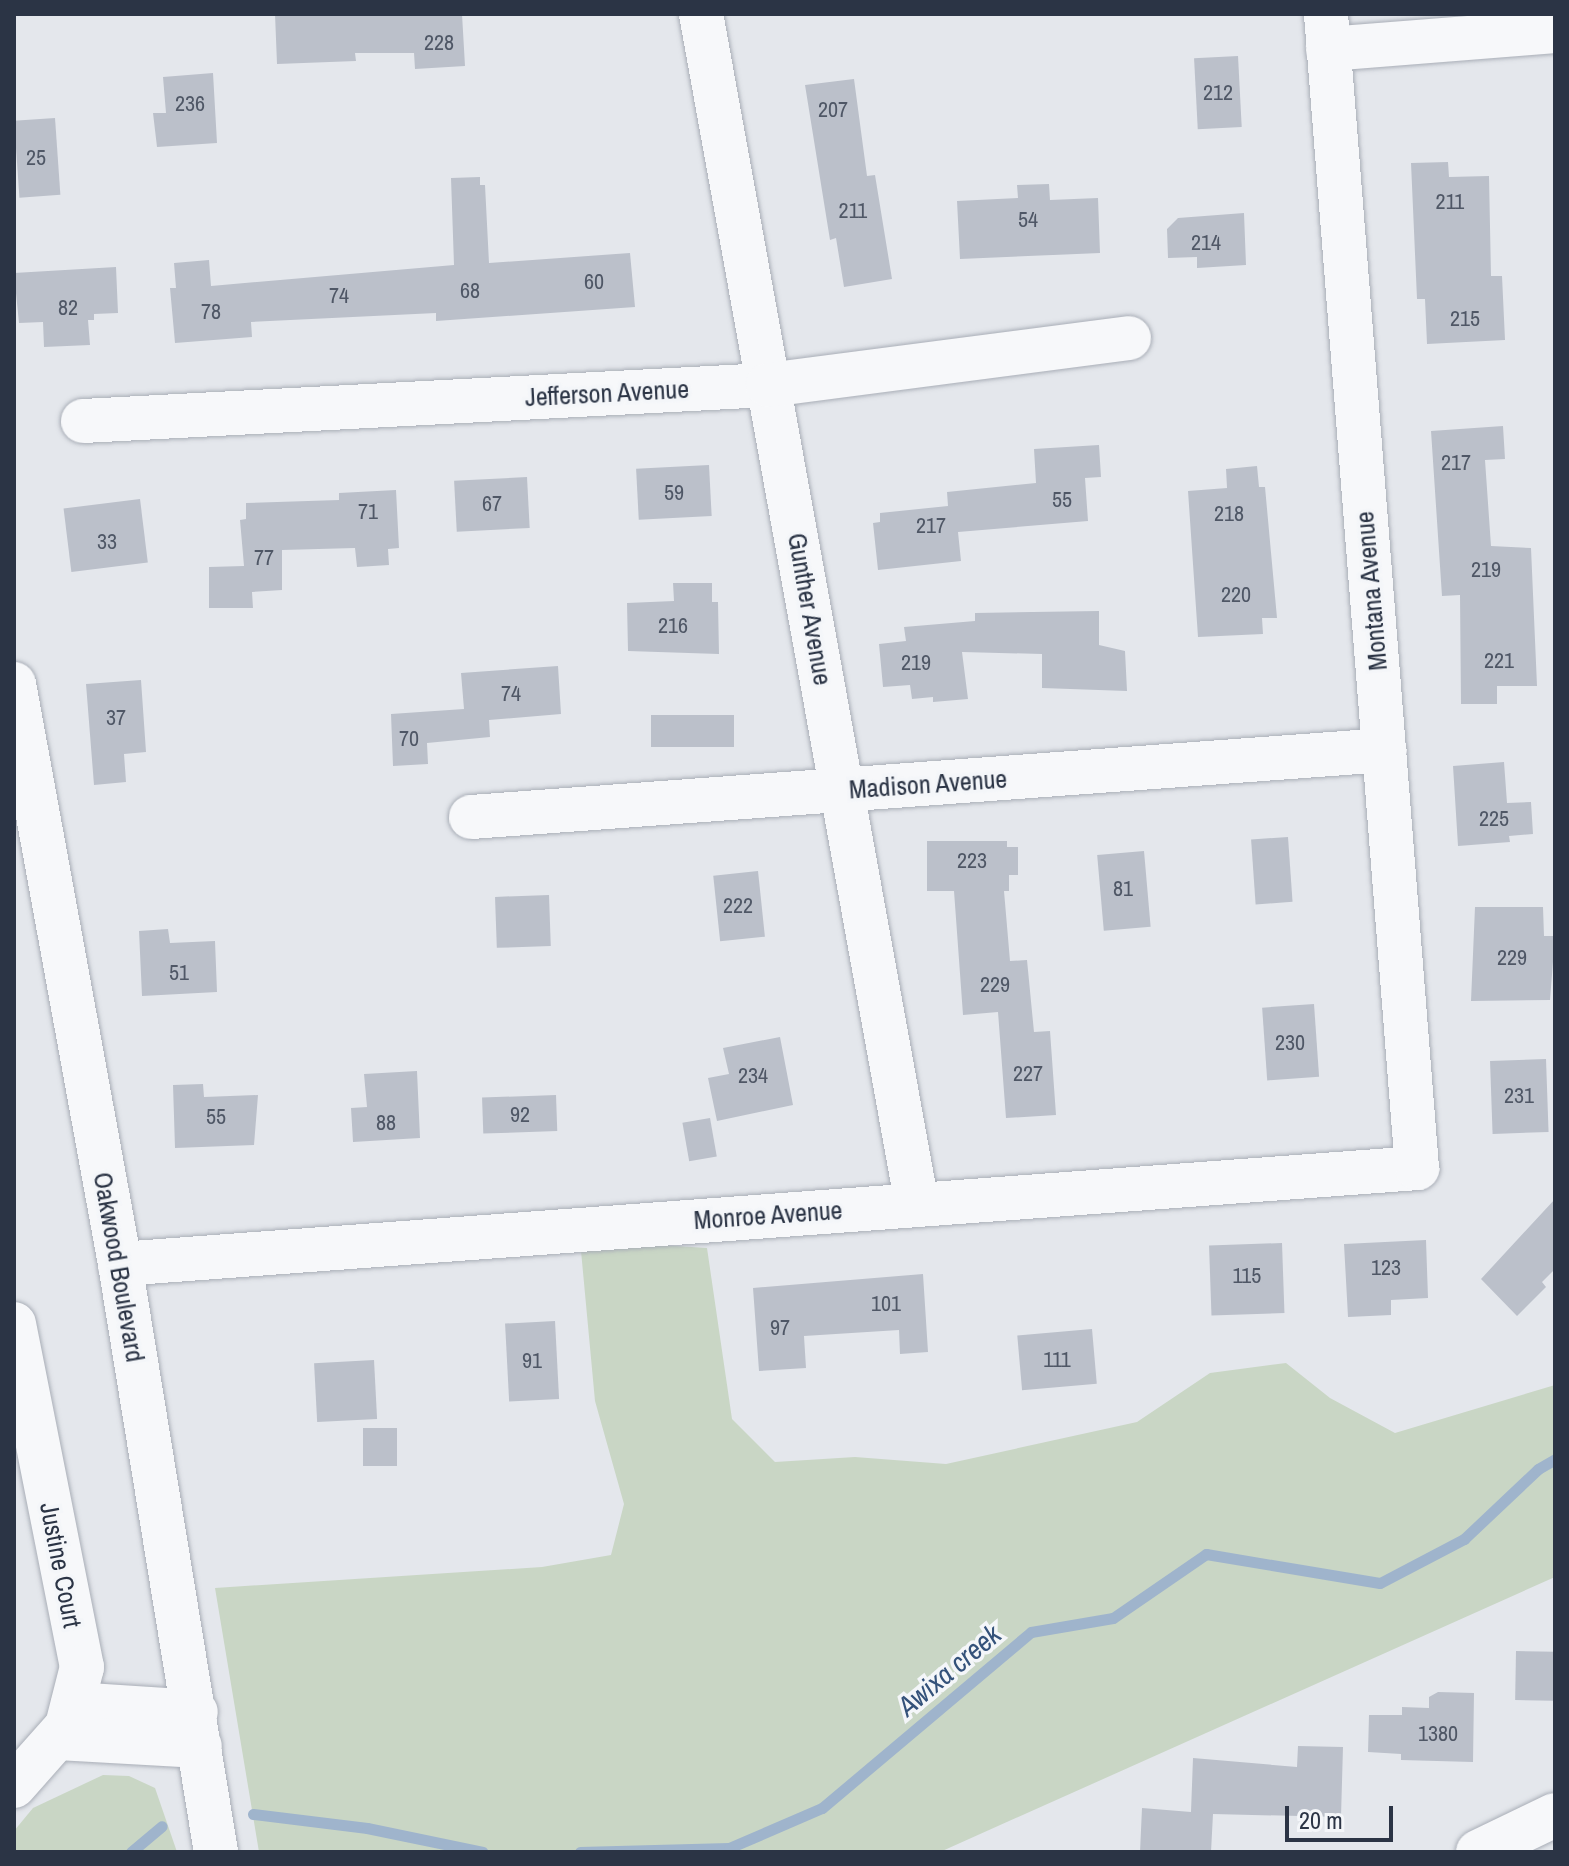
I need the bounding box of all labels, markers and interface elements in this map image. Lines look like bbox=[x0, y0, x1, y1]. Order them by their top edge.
house number: 228 bbox=[424, 30, 454, 56]
house number: 212 bbox=[1203, 80, 1233, 106]
house number: 236 bbox=[175, 91, 205, 117]
house number: 207 bbox=[818, 97, 848, 123]
house number: 25 bbox=[26, 145, 46, 171]
house number: 211 bbox=[1436, 189, 1464, 215]
house number: 211 bbox=[839, 198, 867, 224]
house number: 54 bbox=[1018, 207, 1038, 233]
house number: 214 bbox=[1191, 230, 1221, 256]
house number: 60 bbox=[584, 269, 604, 295]
house number: 68 bbox=[460, 278, 480, 304]
house number: 74 bbox=[329, 283, 349, 309]
house number: 82 bbox=[58, 295, 78, 321]
house number: 78 bbox=[201, 299, 221, 325]
house number: 215 bbox=[1450, 306, 1480, 332]
street label: Jefferson Avenue bbox=[524, 373, 690, 413]
house number: 217 bbox=[1441, 450, 1471, 476]
house number: 59 bbox=[664, 480, 684, 506]
house number: 55 bbox=[1052, 487, 1072, 513]
house number: 67 bbox=[482, 491, 502, 517]
house number: 71 bbox=[358, 499, 378, 525]
house number: 218 bbox=[1214, 501, 1244, 527]
street label: Montana Avenue bbox=[1348, 510, 1394, 672]
house number: 217 bbox=[916, 513, 946, 539]
house number: 33 bbox=[97, 529, 117, 555]
street label: Gunther Avenue bbox=[781, 530, 839, 688]
house number: 77 bbox=[254, 545, 274, 571]
house number: 219 bbox=[1471, 557, 1501, 583]
house number: 220 bbox=[1221, 582, 1251, 608]
house number: 216 bbox=[658, 613, 688, 639]
house number: 221 bbox=[1484, 648, 1514, 674]
house number: 219 bbox=[901, 650, 931, 676]
house number: 74 bbox=[501, 681, 521, 707]
house number: 37 bbox=[106, 705, 126, 731]
house number: 70 bbox=[399, 726, 419, 752]
street label: Madison Avenue bbox=[847, 763, 1009, 805]
house number: 225 bbox=[1479, 806, 1509, 832]
house number: 223 bbox=[957, 848, 987, 874]
house number: 81 bbox=[1113, 876, 1133, 902]
house number: 222 bbox=[723, 893, 753, 919]
house number: 229 bbox=[1497, 945, 1527, 971]
house number: 51 bbox=[169, 960, 189, 986]
house number: 229 bbox=[980, 972, 1010, 998]
house number: 230 bbox=[1275, 1030, 1305, 1056]
house number: 227 bbox=[1013, 1061, 1043, 1087]
house number: 234 bbox=[738, 1063, 768, 1089]
house number: 231 bbox=[1504, 1083, 1534, 1109]
house number: 92 bbox=[510, 1102, 530, 1128]
house number: 55 bbox=[206, 1104, 226, 1130]
house number: 88 bbox=[376, 1110, 396, 1136]
street label: Oakwood Boulevard bbox=[87, 1170, 151, 1364]
street label: Monroe Avenue bbox=[692, 1194, 844, 1236]
house number: 123 bbox=[1371, 1255, 1401, 1281]
house number: 115 bbox=[1233, 1263, 1261, 1289]
house number: 101 bbox=[871, 1291, 901, 1317]
house number: 97 bbox=[770, 1315, 790, 1341]
house number: 111 bbox=[1043, 1347, 1071, 1373]
house number: 91 bbox=[522, 1348, 542, 1374]
street label: Justine Court bbox=[34, 1500, 88, 1630]
water label: Awixa creek bbox=[890, 1617, 1008, 1723]
house number: 1380 bbox=[1418, 1721, 1458, 1747]
scale bar bbox=[1289, 1790, 1397, 1840]
text: 20 m bbox=[1299, 1804, 1343, 1836]

